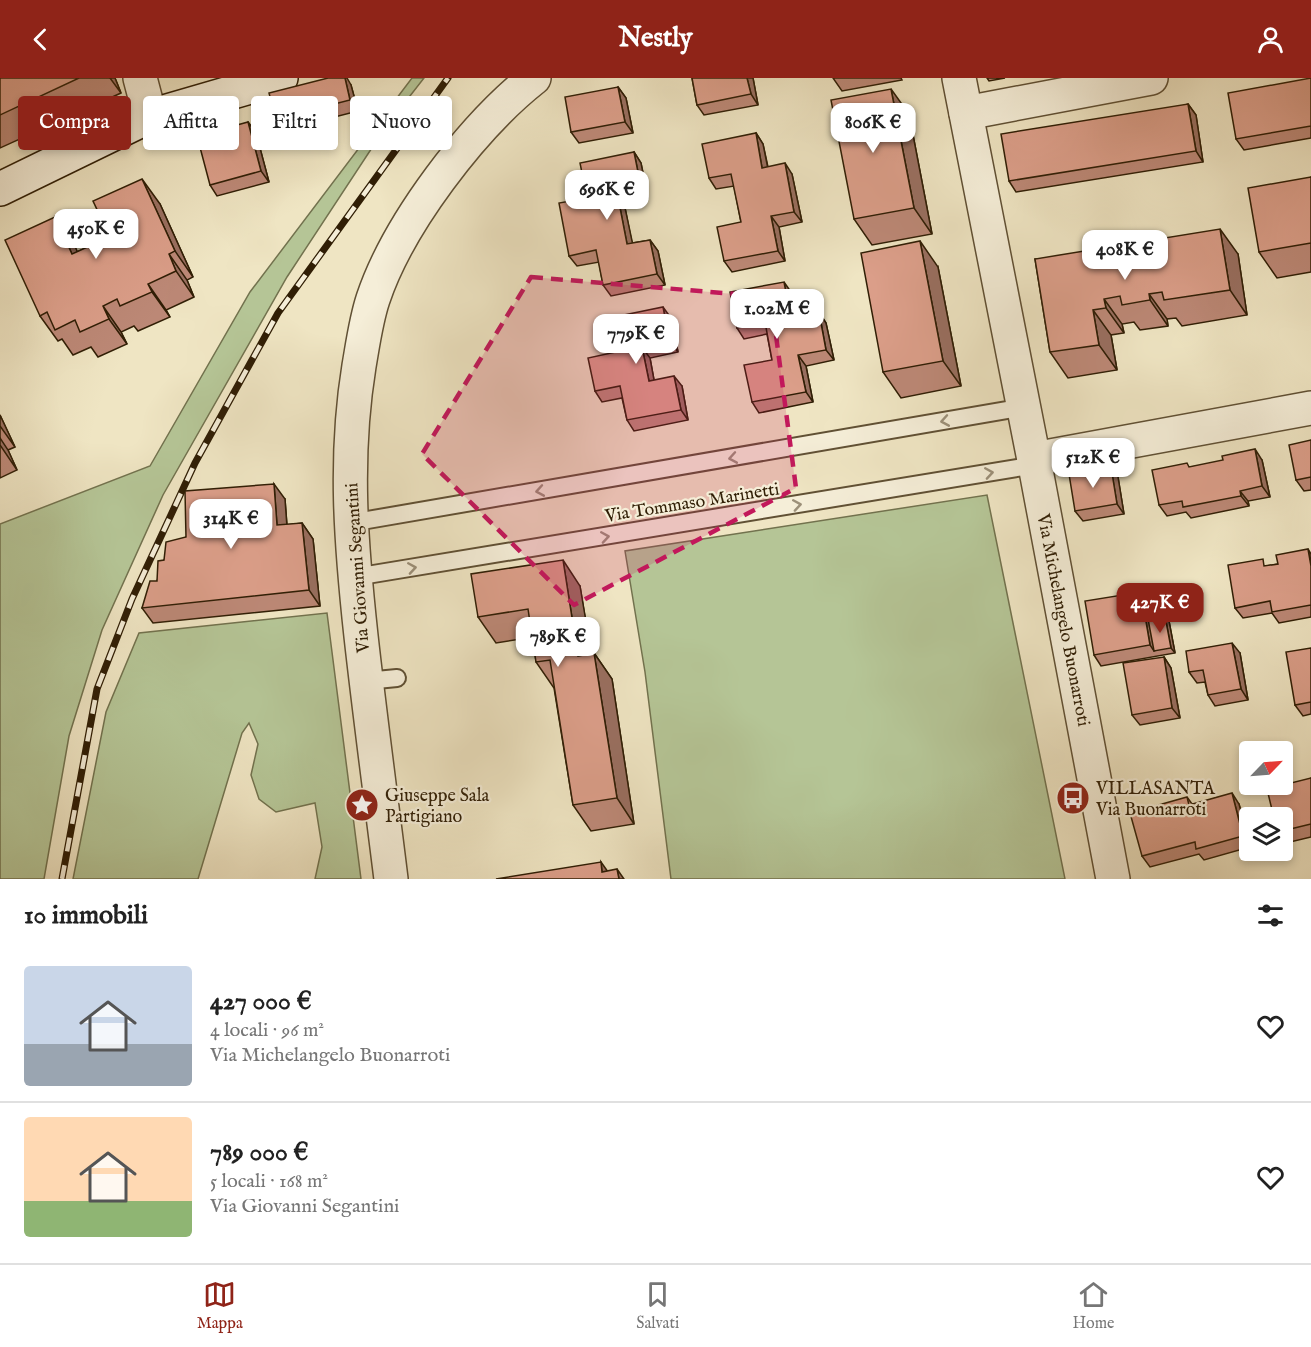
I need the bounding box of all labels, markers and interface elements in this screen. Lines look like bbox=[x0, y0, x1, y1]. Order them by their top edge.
text: Nestly bbox=[618, 22, 693, 56]
icon: back bbox=[24, 23, 57, 56]
icon: person bbox=[1254, 23, 1287, 56]
chip: Compra bbox=[18, 96, 131, 150]
chip: Affitta bbox=[143, 96, 239, 150]
chip: Filtri bbox=[251, 96, 338, 150]
chip: Nuovo bbox=[350, 96, 452, 150]
pin: 806K € bbox=[824, 103, 922, 154]
text: 806K € bbox=[845, 110, 901, 135]
pin: 696K € bbox=[558, 170, 656, 221]
text: 696K € bbox=[579, 177, 635, 202]
pin: 450K € bbox=[47, 209, 145, 260]
text: 450K € bbox=[67, 216, 125, 241]
pin: 408K € bbox=[1076, 230, 1174, 281]
text: 408K € bbox=[1096, 237, 1154, 262]
pin: 1.02M € bbox=[722, 289, 832, 340]
text: 1.02M € bbox=[744, 296, 810, 321]
pin: 779K € bbox=[587, 314, 685, 365]
text: 779K € bbox=[607, 321, 665, 346]
one-way arrow bbox=[941, 414, 951, 427]
pin: 512K € bbox=[1044, 438, 1142, 489]
text: 512K € bbox=[1066, 445, 1120, 470]
one-way arrow bbox=[728, 451, 737, 463]
one-way arrow bbox=[985, 467, 994, 479]
street label: Via Tommaso Marinetti bbox=[602, 478, 781, 529]
street label: Via Giovanni Segantini bbox=[341, 482, 376, 655]
one-way arrow bbox=[536, 484, 545, 496]
pin: 314K € bbox=[182, 499, 280, 550]
one-way arrow bbox=[792, 499, 802, 511]
text: 314K € bbox=[203, 506, 259, 531]
street label: Via Michelangelo Buonarroti bbox=[1030, 511, 1094, 729]
one-way arrow bbox=[600, 531, 609, 543]
one-way arrow bbox=[408, 563, 417, 575]
pin: 427K € bbox=[1111, 583, 1209, 634]
text: 427K € bbox=[1131, 590, 1189, 615]
pin: 789K € bbox=[509, 617, 607, 668]
text: 789K € bbox=[530, 624, 586, 649]
north arrow bbox=[1239, 741, 1293, 795]
map controls bbox=[1239, 741, 1293, 861]
place label: VILLASANTA Via Buonarroti bbox=[1095, 778, 1216, 822]
bus stop icon: VILLASANTA Via Buonarroti bbox=[1055, 780, 1091, 816]
place label: Giuseppe Sala Partigiano bbox=[385, 785, 490, 829]
place icon: Giuseppe Sala Partigiano bbox=[344, 787, 380, 823]
button: layers bbox=[1239, 807, 1293, 861]
text: 10 immobili bbox=[24, 899, 148, 932]
icon: filters bbox=[1254, 899, 1287, 932]
text: 427 000 € bbox=[210, 985, 312, 1018]
icon: home bbox=[72, 990, 144, 1062]
icon: heart bbox=[1254, 1010, 1287, 1043]
text: 4 locali · 96 m² bbox=[210, 1018, 324, 1043]
text: Via Michelangelo Buonarroti bbox=[210, 1043, 450, 1068]
text: 789 000 € bbox=[210, 1136, 309, 1169]
icon: home bbox=[72, 1141, 144, 1213]
icon: heart bbox=[1254, 1161, 1287, 1194]
text: 5 locali · 168 m² bbox=[210, 1169, 328, 1194]
text: Via Giovanni Segantini bbox=[210, 1194, 399, 1219]
tab: Mappa bbox=[197, 1278, 243, 1334]
tab: Salvati bbox=[636, 1278, 679, 1334]
tab: Home bbox=[1073, 1278, 1114, 1334]

